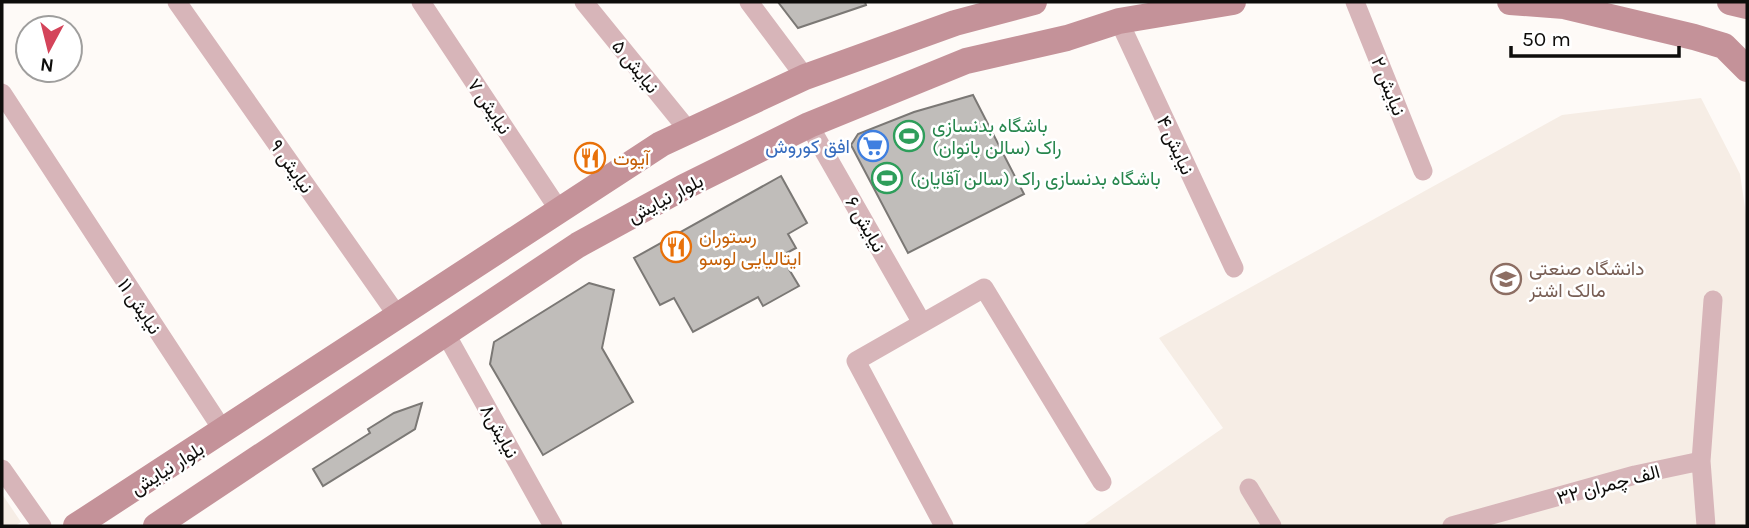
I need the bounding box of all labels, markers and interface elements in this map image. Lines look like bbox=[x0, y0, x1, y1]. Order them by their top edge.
north arrow bbox=[14, 14, 84, 84]
scale bar bbox=[1511, 14, 1679, 58]
text: 50 m bbox=[1522, 27, 1571, 51]
street label: نیایش ۵ bbox=[607, 35, 663, 98]
text: N bbox=[39, 53, 55, 77]
street label: نیایش ۲ bbox=[1366, 54, 1410, 119]
street label: نیایش ۷ bbox=[463, 75, 516, 139]
street label: نیایش ۴ bbox=[1152, 113, 1198, 178]
place label: باشگاه بدنسازی راک (سالن بانوان) bbox=[932, 115, 1062, 159]
sports icon: باشگاه بدنسازی راک (سالن بانوان) bbox=[892, 119, 926, 153]
supermarket icon: افق کوروش bbox=[856, 129, 890, 163]
street label: نیایش ۹ bbox=[265, 136, 318, 198]
place label: افق کوروش bbox=[765, 136, 850, 158]
restaurant icon: آیوت bbox=[573, 141, 607, 175]
place label: آیوت bbox=[613, 148, 651, 170]
sports icon: باشگاه بدنسازی راک (سالن آقایان) bbox=[870, 161, 904, 195]
place label: باشگاه بدنسازی راک (سالن آقایان) bbox=[910, 168, 1161, 190]
street label: بلوار نیایش bbox=[624, 170, 707, 228]
street label: نیایش ۶ bbox=[840, 193, 890, 256]
place label: رستوران ایتالیایی لوسو bbox=[699, 226, 802, 270]
restaurant icon: رستوران ایتالیایی لوسو bbox=[659, 230, 693, 264]
place label: دانشگاه صنعتی مالک اشتر bbox=[1528, 258, 1644, 302]
school or university icon: دانشگاه صنعتی مالک اشتر bbox=[1489, 262, 1523, 296]
street label: نیایش ۱۱ bbox=[113, 275, 166, 338]
street label: نیایش۸ bbox=[475, 401, 523, 462]
street label: بلوار نیایش bbox=[127, 438, 208, 500]
street label: ۳۲ الف چمران bbox=[1554, 461, 1663, 511]

